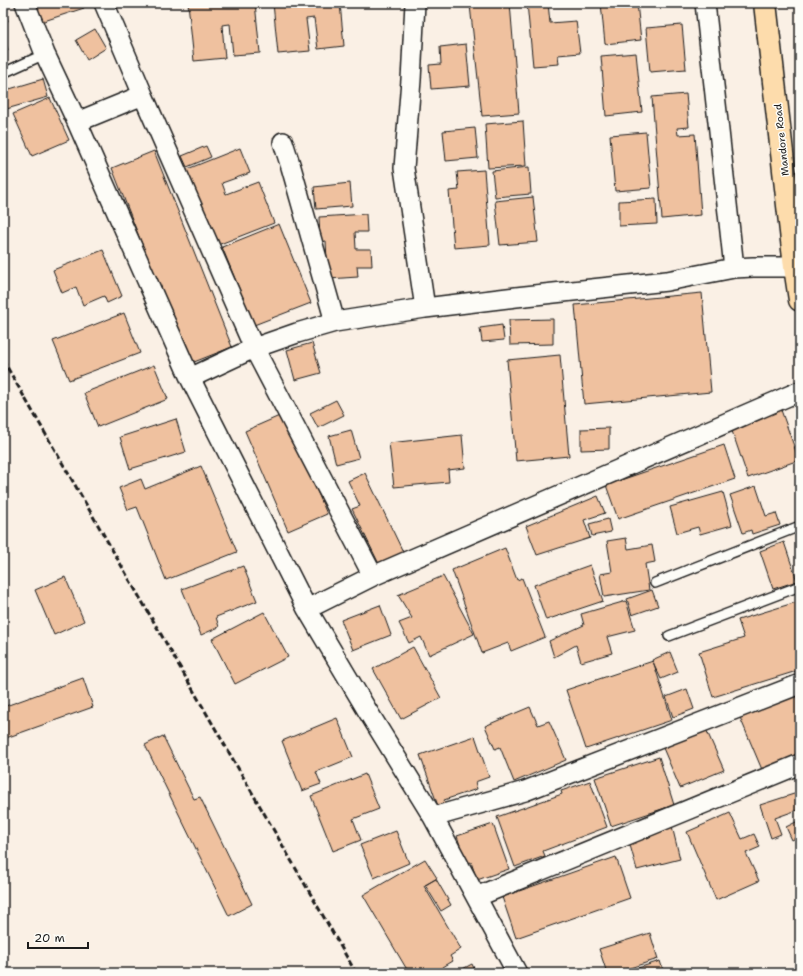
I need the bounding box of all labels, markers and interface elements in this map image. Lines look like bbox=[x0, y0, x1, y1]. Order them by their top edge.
street label: Mandore Road bbox=[771, 103, 792, 177]
scale bar bbox=[28, 924, 88, 950]
text: 20 m bbox=[34, 930, 65, 946]

